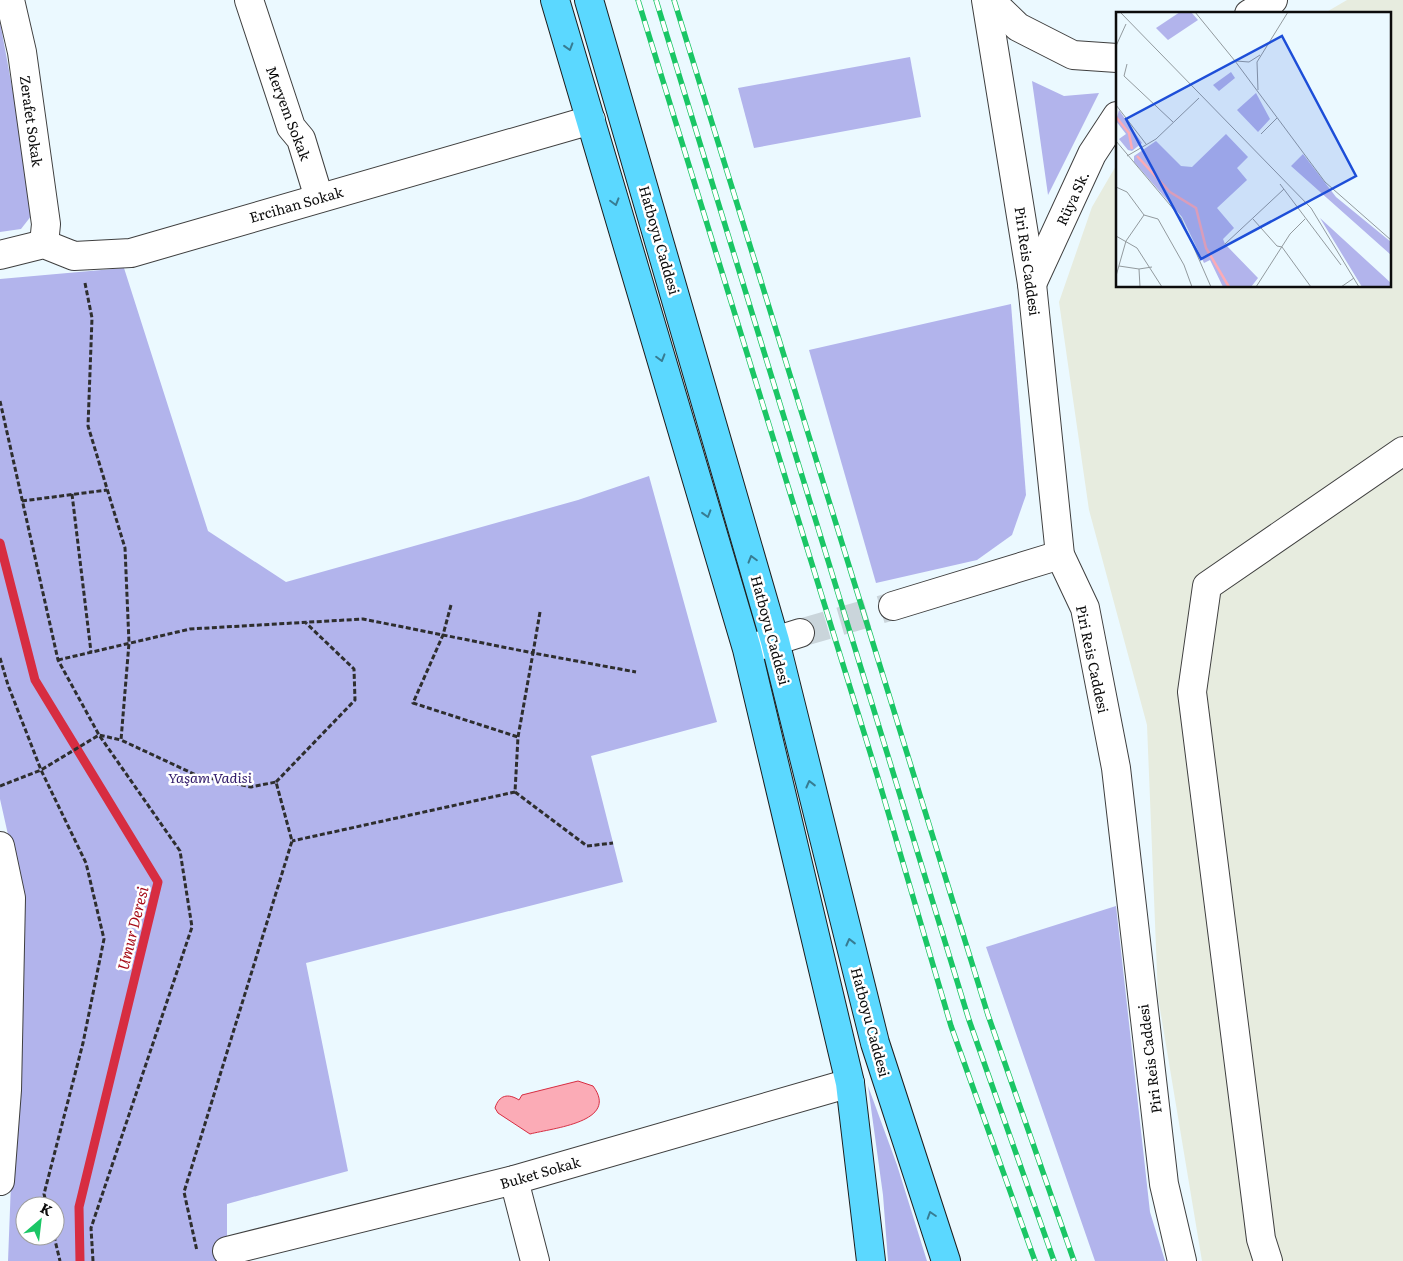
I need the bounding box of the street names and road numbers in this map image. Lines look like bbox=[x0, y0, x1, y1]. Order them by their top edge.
street label: Meryem Sokak bbox=[262, 63, 316, 164]
street label: Zerafet Sokak bbox=[16, 74, 48, 169]
street label: Rüya Sk. bbox=[1051, 168, 1093, 228]
street label: Ercihan Sokak bbox=[247, 181, 346, 227]
street label: Hatboyu Caddesi bbox=[635, 183, 685, 297]
street label: Piri Reis Caddesi bbox=[1010, 205, 1046, 317]
street label: Hatboyu Caddesi bbox=[747, 573, 795, 687]
street label: Piri Reis Caddesi bbox=[1072, 603, 1114, 715]
street label: Hatboyu Caddesi bbox=[847, 965, 895, 1079]
street label: Piri Reis Caddesi bbox=[1132, 1003, 1166, 1115]
street label: Buket Sokak bbox=[497, 1151, 583, 1193]

